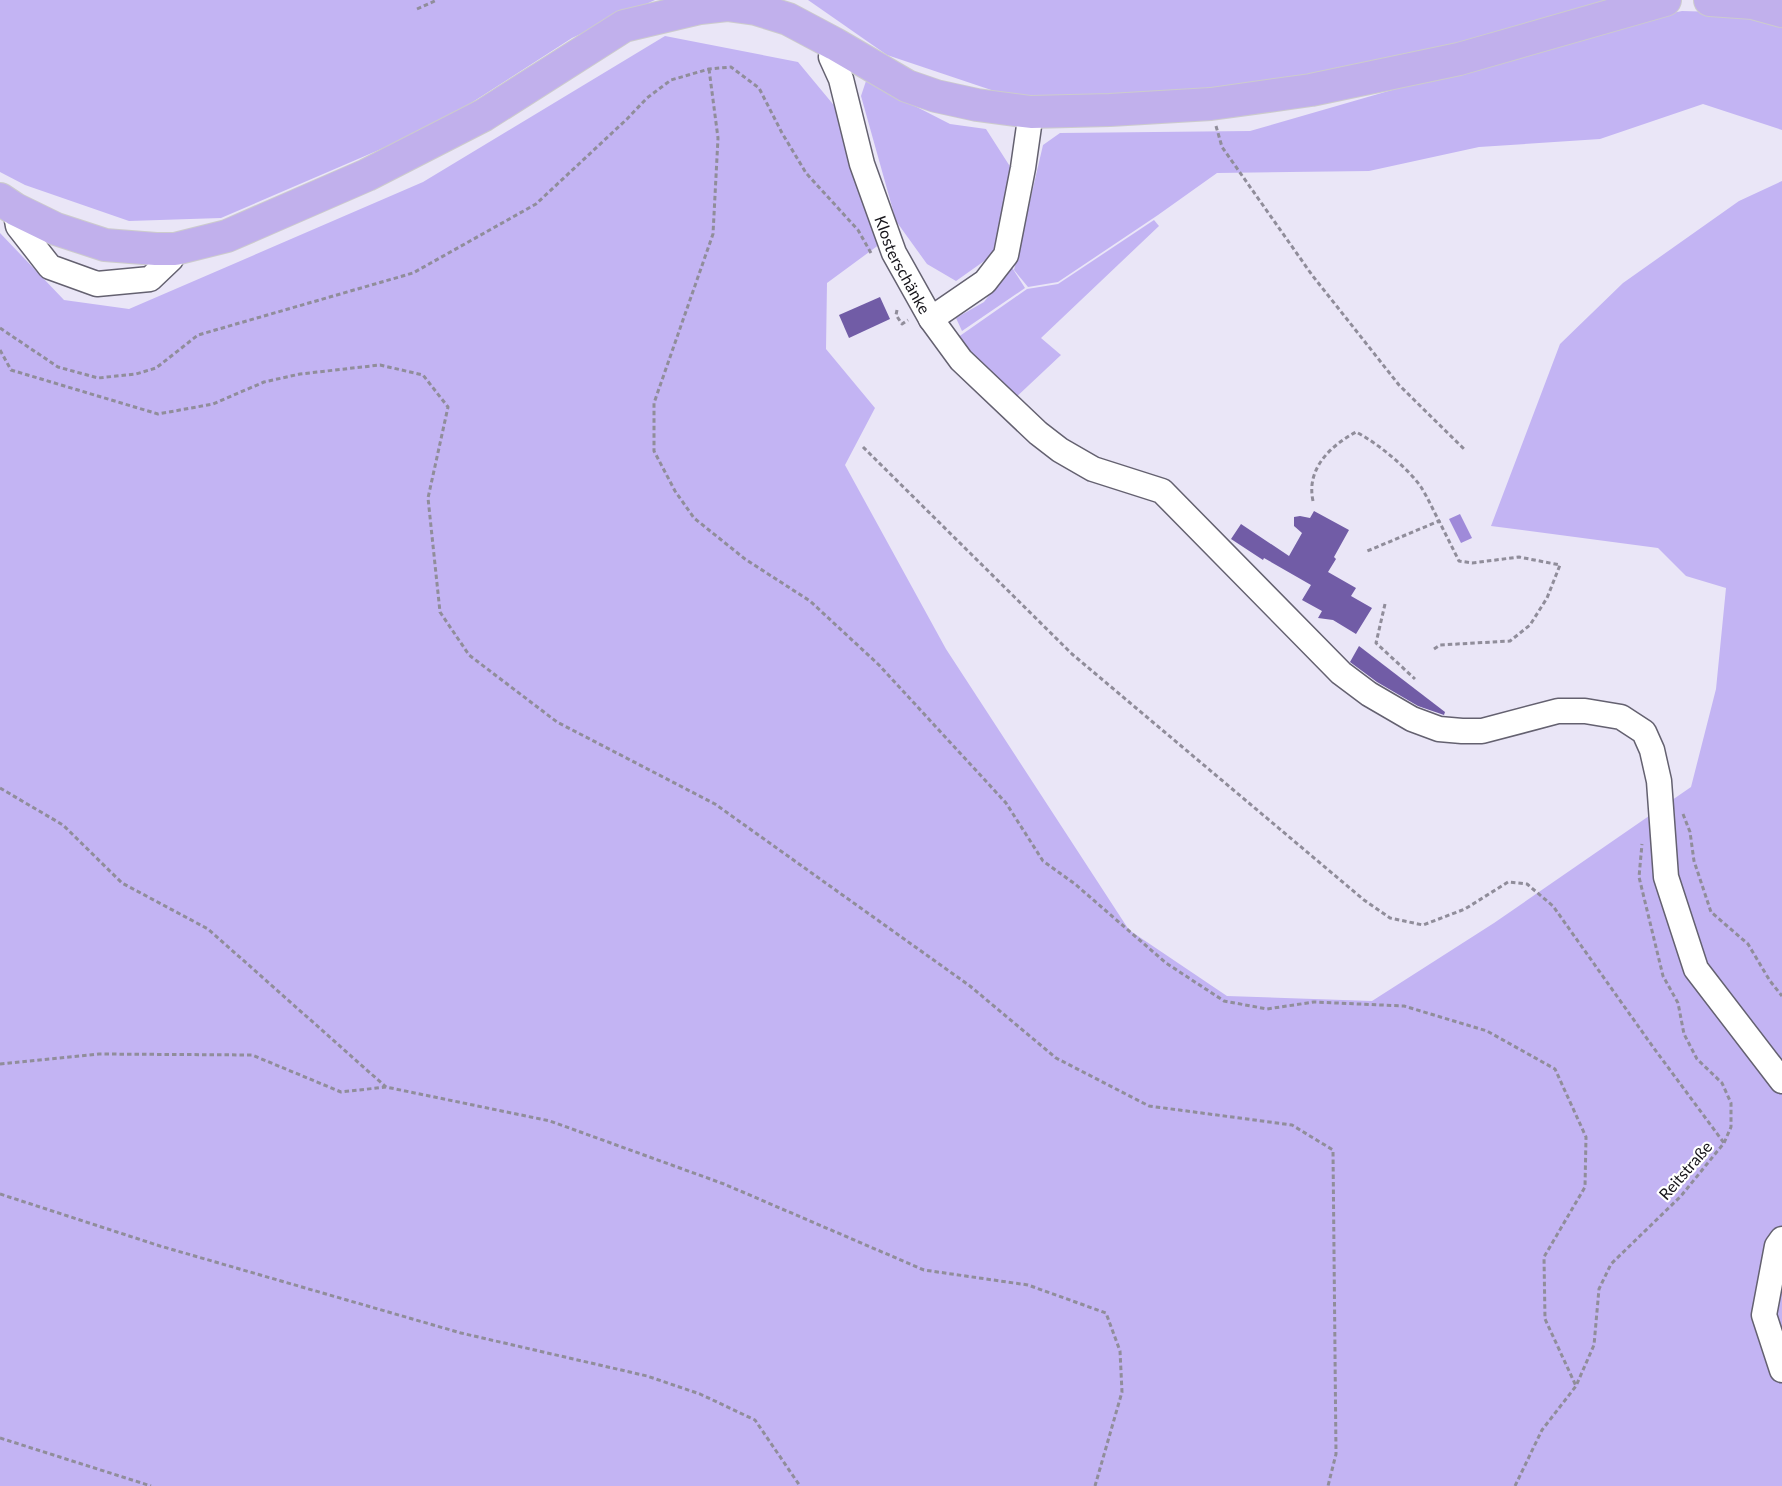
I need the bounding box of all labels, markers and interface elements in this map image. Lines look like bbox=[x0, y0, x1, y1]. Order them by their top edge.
street label: Klosterschänke bbox=[872, 213, 935, 317]
street label: Reitstraße bbox=[1654, 1137, 1716, 1203]

